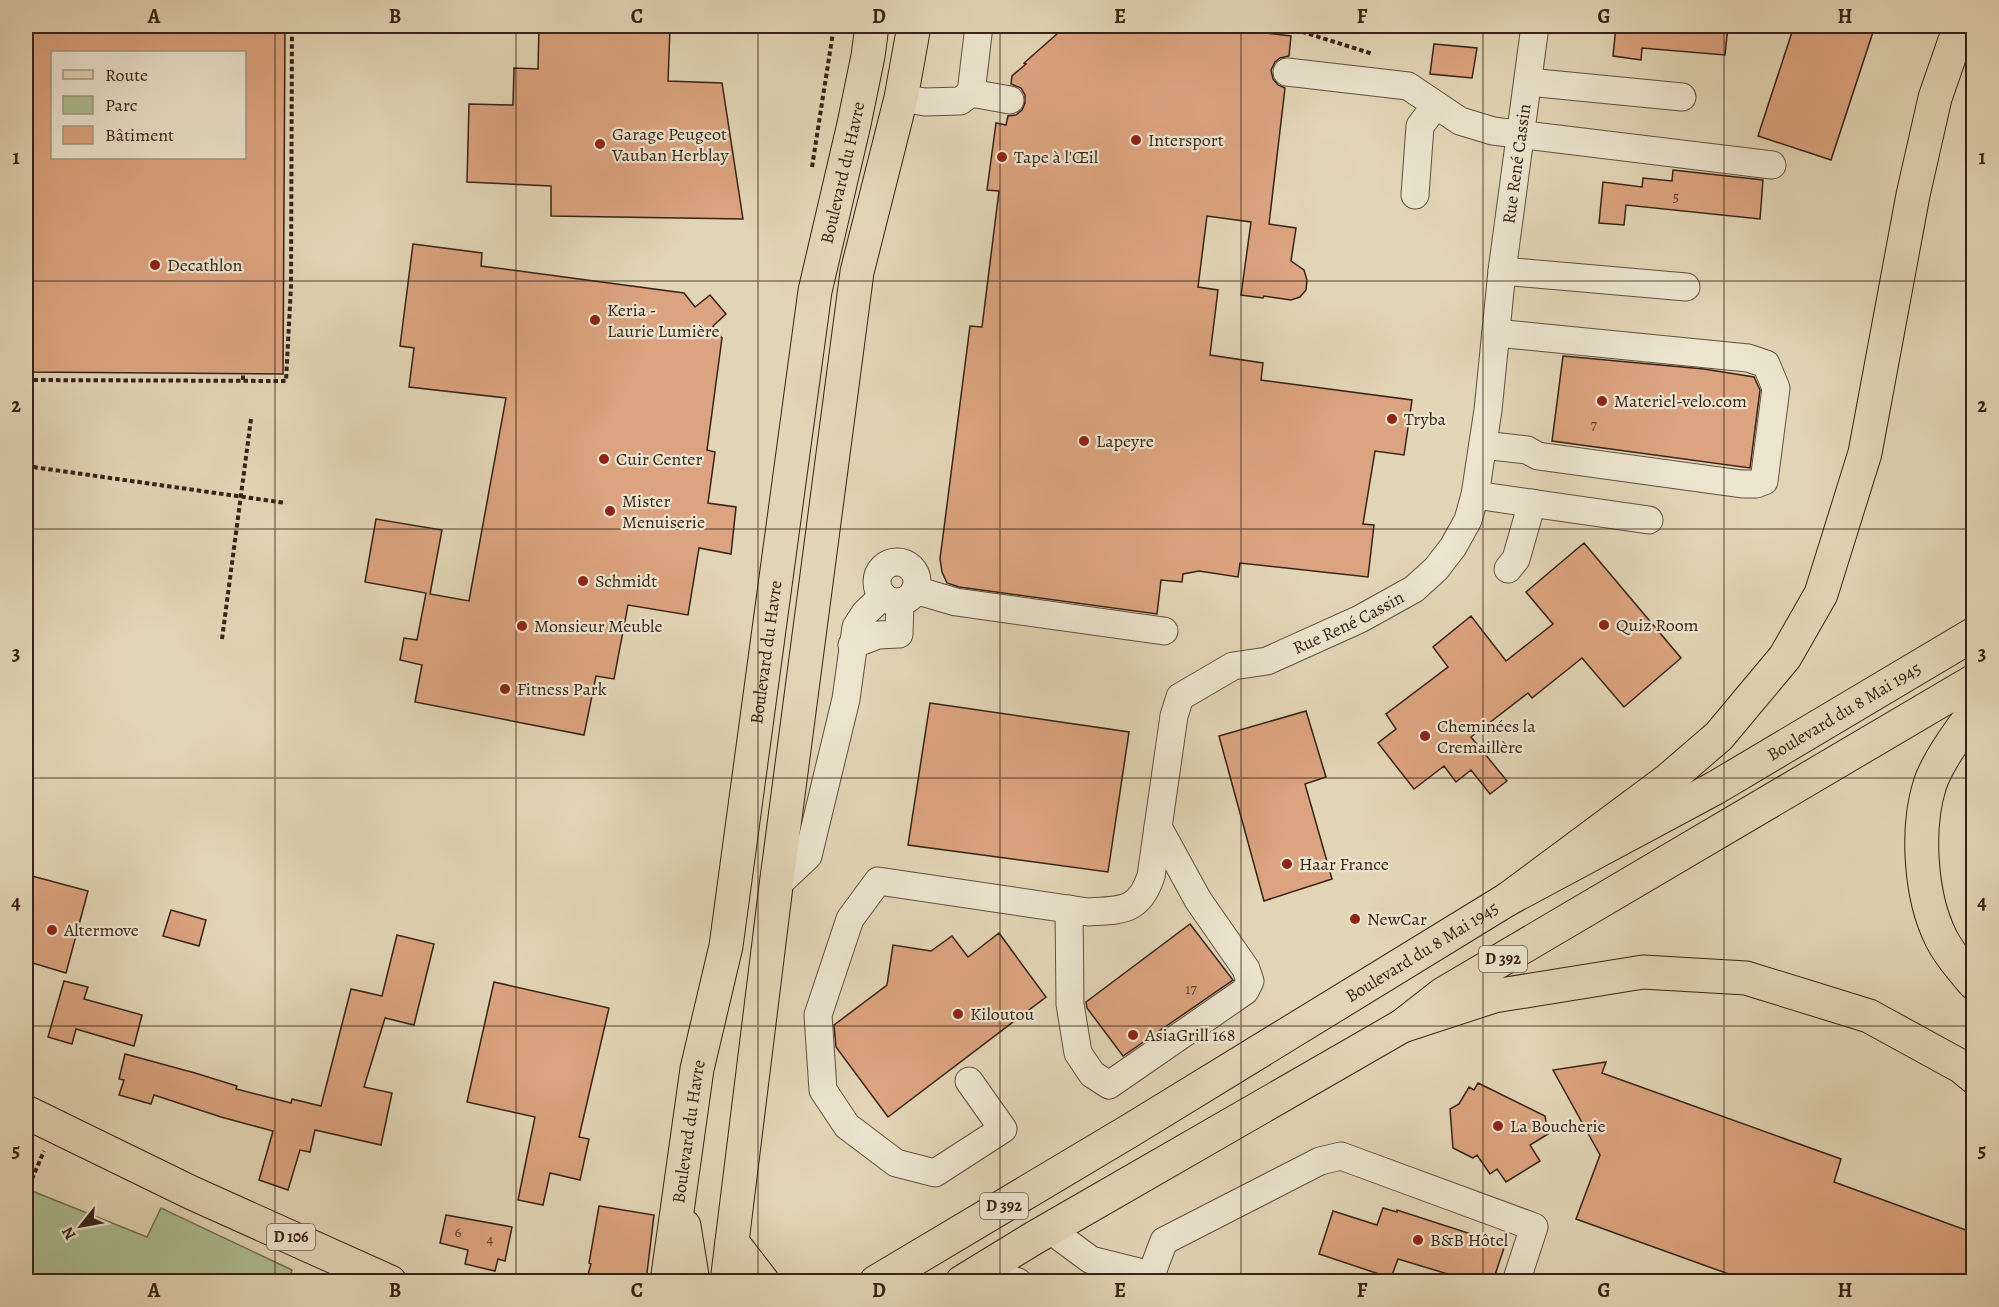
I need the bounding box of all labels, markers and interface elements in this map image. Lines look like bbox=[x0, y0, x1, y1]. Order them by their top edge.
text: A bbox=[147, 3, 161, 30]
text: B bbox=[389, 3, 401, 30]
text: C bbox=[631, 3, 643, 30]
text: D bbox=[872, 3, 886, 30]
text: E bbox=[1114, 3, 1126, 30]
text: F bbox=[1357, 3, 1368, 30]
text: G bbox=[1597, 3, 1611, 30]
text: H bbox=[1838, 3, 1853, 30]
legend bbox=[51, 51, 246, 159]
text: Route bbox=[105, 63, 148, 87]
text: Parc bbox=[105, 93, 137, 117]
street label: Boulevard du Havre bbox=[814, 100, 870, 246]
street label: Rue René Cassin bbox=[1496, 102, 1536, 225]
place label: Garage Peugeot Vauban Herblay bbox=[611, 122, 729, 167]
text: Bâtiment bbox=[105, 123, 174, 147]
place label: Intersport bbox=[1148, 128, 1224, 152]
marker: Intersport bbox=[1129, 133, 1143, 147]
marker: Garage Peugeot Vauban Herblay bbox=[593, 137, 607, 151]
text: 1 bbox=[12, 144, 20, 171]
text: 1 bbox=[1978, 144, 1986, 171]
place label: Tape à l'Œil bbox=[1014, 145, 1099, 169]
marker: Tape à l'Œil bbox=[995, 150, 1009, 164]
house number: 5 bbox=[1673, 187, 1679, 207]
place label: Decathlon bbox=[167, 253, 242, 277]
marker: Decathlon bbox=[148, 258, 162, 272]
place label: Keria - Laurie Lumière bbox=[607, 298, 720, 343]
marker: Keria - Laurie Lumière bbox=[588, 313, 602, 327]
place label: Materiel-velo.com bbox=[1614, 389, 1747, 413]
text: 2 bbox=[11, 392, 21, 419]
text: 2 bbox=[1977, 392, 1987, 419]
marker: Materiel-velo.com bbox=[1595, 394, 1609, 408]
place label: Tryba bbox=[1404, 407, 1447, 431]
marker: Tryba bbox=[1385, 412, 1399, 426]
house number: 7 bbox=[1591, 415, 1598, 435]
place label: Lapeyre bbox=[1096, 429, 1154, 453]
marker: Lapeyre bbox=[1077, 434, 1091, 448]
place label: Cuir Center bbox=[616, 447, 702, 471]
marker: Cuir Center bbox=[597, 452, 611, 466]
place label: Mister Menuiserie bbox=[622, 489, 705, 534]
marker: Mister Menuiserie bbox=[603, 504, 617, 518]
place label: Schmidt bbox=[595, 569, 657, 593]
marker: Schmidt bbox=[576, 574, 590, 588]
street label: Boulevard du Havre bbox=[744, 579, 788, 726]
street label: Rue René Cassin bbox=[1289, 585, 1408, 660]
place label: Quiz Room bbox=[1616, 613, 1699, 637]
place label: Monsieur Meuble bbox=[534, 614, 663, 638]
marker: Quiz Room bbox=[1597, 618, 1611, 632]
marker: Monsieur Meuble bbox=[515, 619, 529, 633]
text: 3 bbox=[12, 640, 20, 667]
text: 3 bbox=[1978, 640, 1986, 667]
street label: Boulevard du 8 Mai 1945 bbox=[1762, 656, 1926, 766]
place label: Fitness Park bbox=[517, 677, 607, 701]
marker: Fitness Park bbox=[498, 682, 512, 696]
place label: Cheminées la Cremaillère bbox=[1437, 714, 1536, 759]
marker: Cheminées la Cremaillère bbox=[1418, 729, 1432, 743]
place label: Haar France bbox=[1299, 852, 1389, 876]
marker: Haar France bbox=[1280, 857, 1294, 871]
text: 4 bbox=[11, 889, 21, 916]
text: 4 bbox=[1977, 889, 1987, 916]
street label: Boulevard du 8 Mai 1945 bbox=[1341, 896, 1503, 1008]
place label: NewCar bbox=[1367, 907, 1427, 931]
marker: NewCar bbox=[1348, 912, 1362, 926]
place label: Altermove bbox=[63, 918, 139, 942]
marker: Altermove bbox=[45, 923, 59, 937]
road number: D 392 bbox=[1479, 946, 1527, 972]
house number: 17 bbox=[1185, 979, 1197, 999]
place label: Kiloutou bbox=[970, 1002, 1034, 1026]
marker: Kiloutou bbox=[951, 1007, 965, 1021]
place label: AsiaGrill 168 bbox=[1144, 1023, 1235, 1047]
marker: AsiaGrill 168 bbox=[1126, 1028, 1140, 1042]
street label: Boulevard du Havre bbox=[666, 1057, 711, 1205]
place label: La Boucherie bbox=[1510, 1114, 1606, 1138]
marker: La Boucherie bbox=[1491, 1119, 1505, 1133]
text: 5 bbox=[12, 1137, 20, 1164]
text: 5 bbox=[1978, 1137, 1986, 1164]
road number: D 392 bbox=[980, 1193, 1028, 1219]
north arrow bbox=[51, 1196, 111, 1256]
text: N bbox=[56, 1222, 81, 1244]
house number: 6 bbox=[455, 1222, 462, 1242]
road number: D 106 bbox=[267, 1224, 315, 1250]
place label: B&B Hôtel bbox=[1430, 1228, 1509, 1252]
house number: 4 bbox=[487, 1229, 494, 1249]
marker: B&B Hôtel bbox=[1411, 1233, 1425, 1247]
text: A bbox=[147, 1277, 161, 1304]
text: B bbox=[389, 1277, 401, 1304]
text: C bbox=[631, 1277, 643, 1304]
text: D bbox=[872, 1277, 886, 1304]
text: E bbox=[1114, 1277, 1126, 1304]
text: F bbox=[1357, 1277, 1368, 1304]
text: G bbox=[1597, 1277, 1611, 1304]
text: H bbox=[1838, 1277, 1853, 1304]

